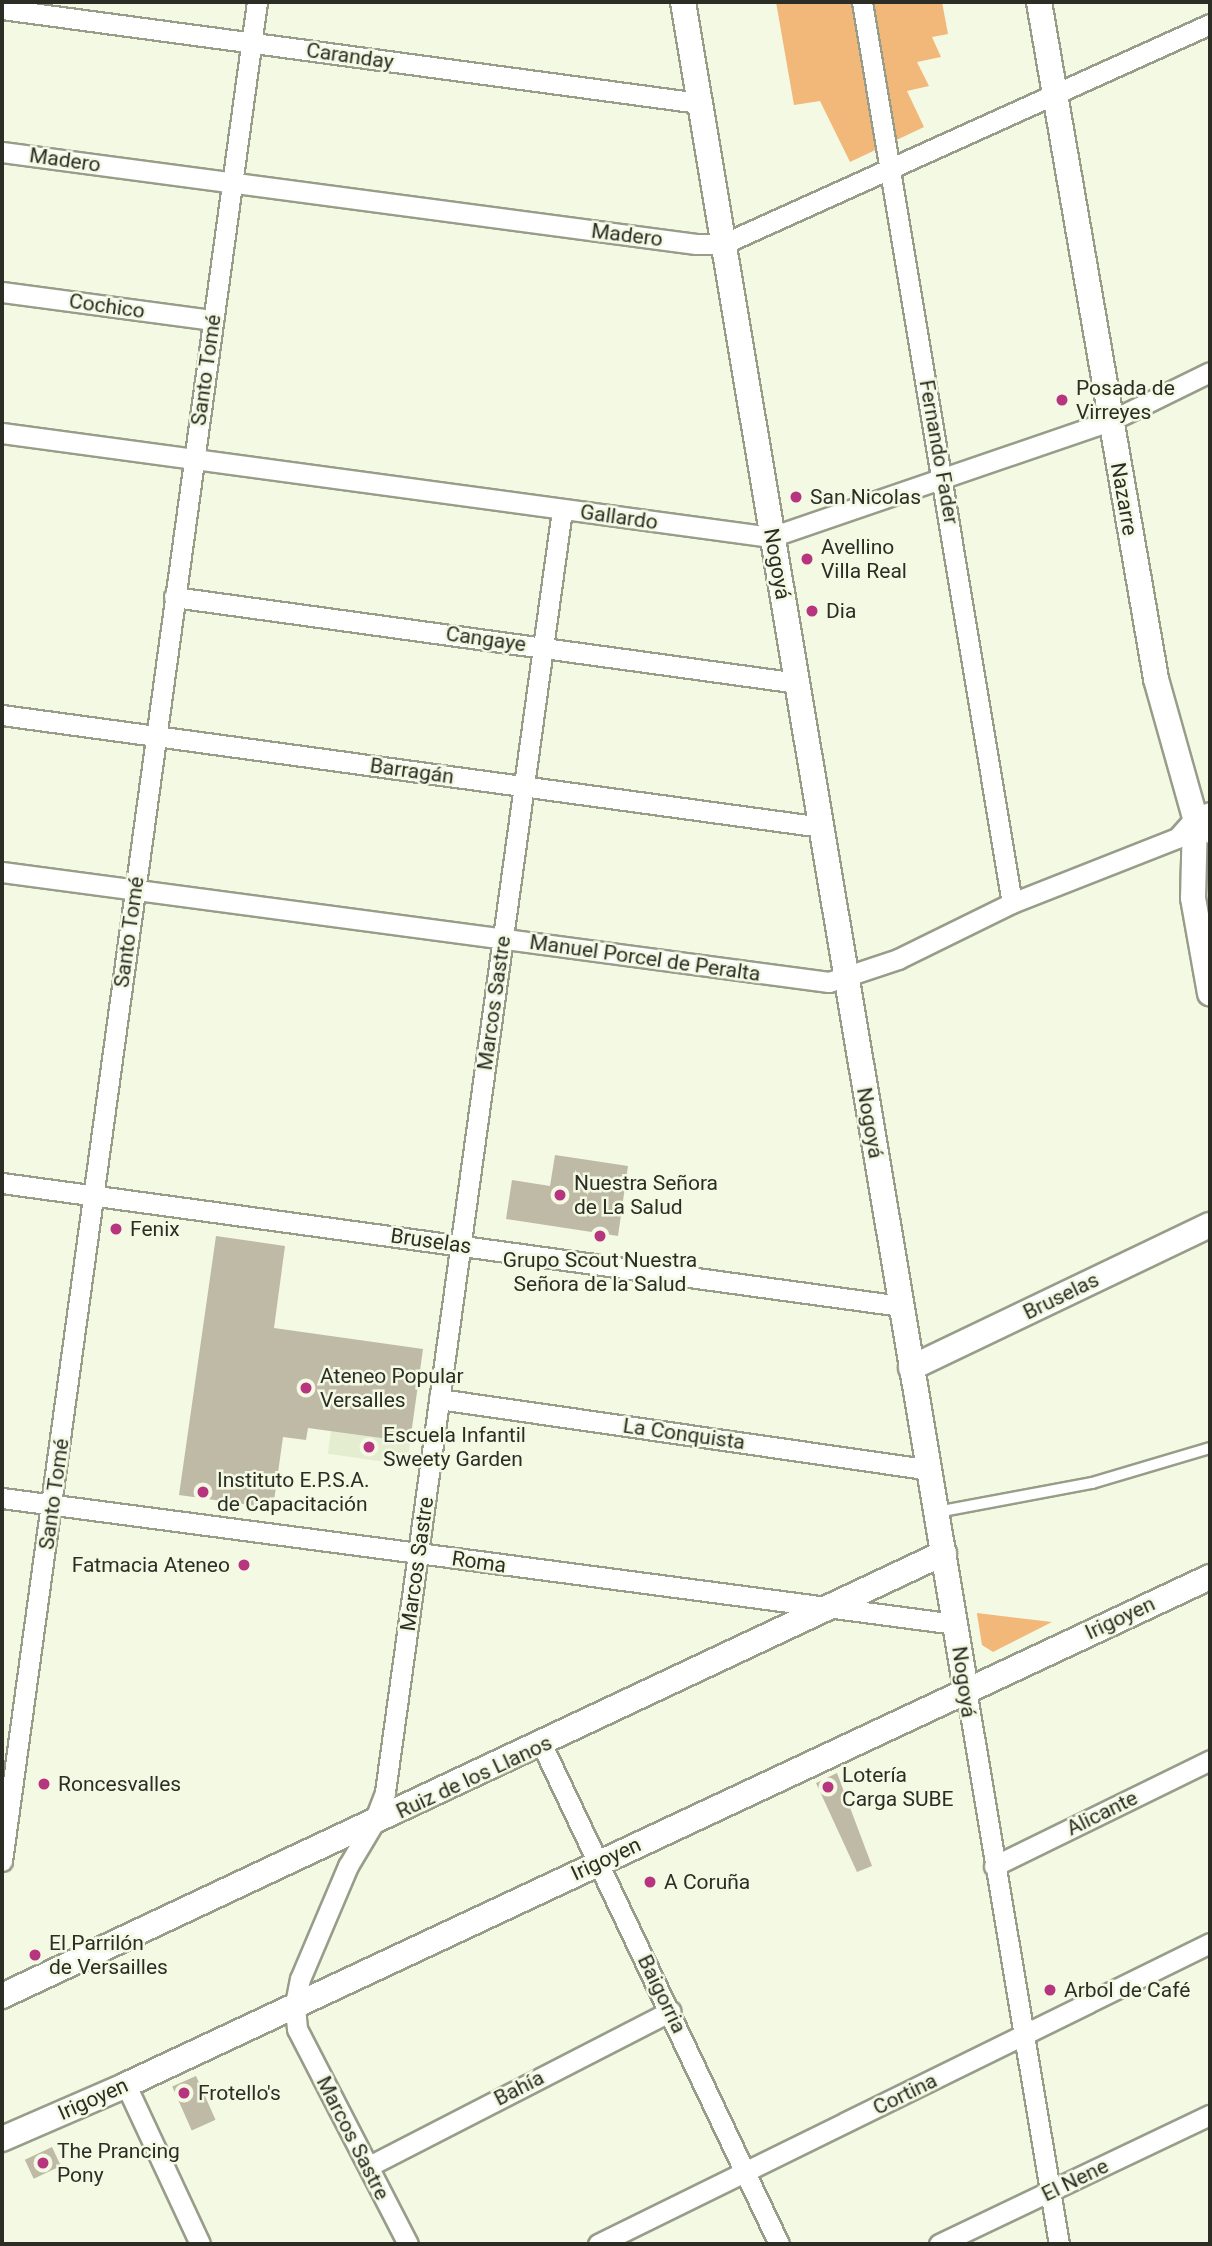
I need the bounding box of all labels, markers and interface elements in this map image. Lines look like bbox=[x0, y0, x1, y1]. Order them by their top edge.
street label: Caranday bbox=[305, 37, 395, 75]
street label: Madero bbox=[28, 143, 102, 177]
street label: Madero bbox=[590, 218, 664, 252]
street label: Cochico bbox=[67, 288, 147, 324]
street label: Santo Tomé bbox=[186, 313, 226, 427]
place label: Posada de Virreyes bbox=[1076, 375, 1175, 425]
street label: Fernando Fader bbox=[914, 378, 964, 526]
marker: Posada de Virreyes bbox=[1054, 392, 1070, 408]
street label: Nazarre bbox=[1105, 461, 1143, 537]
place label: San Nicolas bbox=[810, 484, 921, 510]
marker: San Nicolas bbox=[788, 489, 804, 505]
street label: Gallardo bbox=[579, 499, 659, 535]
street label: Nogoyá bbox=[758, 526, 796, 602]
place label: Avellino Villa Real bbox=[821, 534, 907, 584]
marker: Avellino Villa Real bbox=[799, 551, 815, 567]
place label: Dia bbox=[826, 598, 856, 624]
marker: Dia bbox=[804, 603, 820, 619]
street label: Cangaye bbox=[444, 621, 528, 657]
street label: Barragán bbox=[368, 753, 456, 789]
street label: Santo Tomé bbox=[109, 875, 149, 989]
street label: Manuel Porcel de Peralta bbox=[528, 929, 762, 987]
street label: Marcos Sastre bbox=[472, 934, 516, 1072]
street label: Nogoyá bbox=[851, 1085, 889, 1161]
place label: Nuestra Señora de La Salud bbox=[574, 1170, 718, 1220]
marker: Nuestra Señora de La Salud bbox=[552, 1187, 568, 1203]
place label: Fenix bbox=[130, 1216, 180, 1242]
marker: Fenix bbox=[108, 1221, 124, 1237]
street label: Bruselas bbox=[389, 1223, 473, 1259]
marker: Grupo Scout Nuestra Señora de la Salud bbox=[592, 1228, 608, 1244]
place label: Grupo Scout Nuestra Señora de la Salud bbox=[503, 1247, 697, 1297]
street label: Bruselas bbox=[1019, 1267, 1103, 1325]
place label: Ateneo Popular Versalles bbox=[320, 1363, 464, 1413]
marker: Ateneo Popular Versalles bbox=[298, 1380, 314, 1396]
street label: La Conquista bbox=[621, 1413, 747, 1455]
place label: Escuela Infantil Sweety Garden bbox=[383, 1422, 526, 1472]
street label: Santo Tomé bbox=[34, 1437, 74, 1551]
marker: Escuela Infantil Sweety Garden bbox=[361, 1439, 377, 1455]
place label: Instituto E.P.S.A. de Capacitación bbox=[217, 1467, 370, 1517]
marker: Instituto E.P.S.A. de Capacitación bbox=[195, 1484, 211, 1500]
street label: Marcos Sastre bbox=[395, 1495, 439, 1633]
street label: Roma bbox=[450, 1546, 508, 1578]
place label: Fatmacia Ateneo bbox=[72, 1552, 230, 1578]
marker: Fatmacia Ateneo bbox=[236, 1557, 252, 1573]
street label: Irigoyen bbox=[1081, 1591, 1159, 1645]
street label: Nogoyá bbox=[947, 1645, 981, 1719]
street label: Ruiz de los Llanos bbox=[392, 1730, 556, 1824]
place label: Lotería Carga SUBE bbox=[842, 1762, 954, 1812]
place label: Roncesvalles bbox=[58, 1771, 181, 1797]
marker: Roncesvalles bbox=[36, 1776, 52, 1792]
marker: Lotería Carga SUBE bbox=[820, 1779, 836, 1795]
street label: Alicante bbox=[1062, 1785, 1142, 1841]
street label: Irigoyen bbox=[567, 1832, 645, 1886]
place label: A Coruña bbox=[664, 1869, 750, 1895]
marker: A Coruña bbox=[642, 1874, 658, 1890]
place label: El Parrilón de Versailles bbox=[49, 1930, 168, 1980]
marker: El Parrilón de Versailles bbox=[27, 1947, 43, 1963]
street label: Baigorria bbox=[632, 1951, 692, 2037]
place label: Arbol de Café bbox=[1064, 1977, 1190, 2003]
marker: Arbol de Café bbox=[1042, 1982, 1058, 1998]
street label: Bahía bbox=[490, 2065, 548, 2111]
street label: Cortina bbox=[869, 2068, 941, 2120]
street label: Irigoyen bbox=[54, 2072, 132, 2126]
street label: Marcos Sastre bbox=[311, 2072, 395, 2204]
place label: Frotello's bbox=[198, 2080, 281, 2106]
marker: Frotello's bbox=[176, 2085, 192, 2101]
place label: The Prancing Pony bbox=[57, 2138, 180, 2188]
street label: El Nene bbox=[1038, 2153, 1112, 2207]
marker: The Prancing Pony bbox=[35, 2155, 51, 2171]

